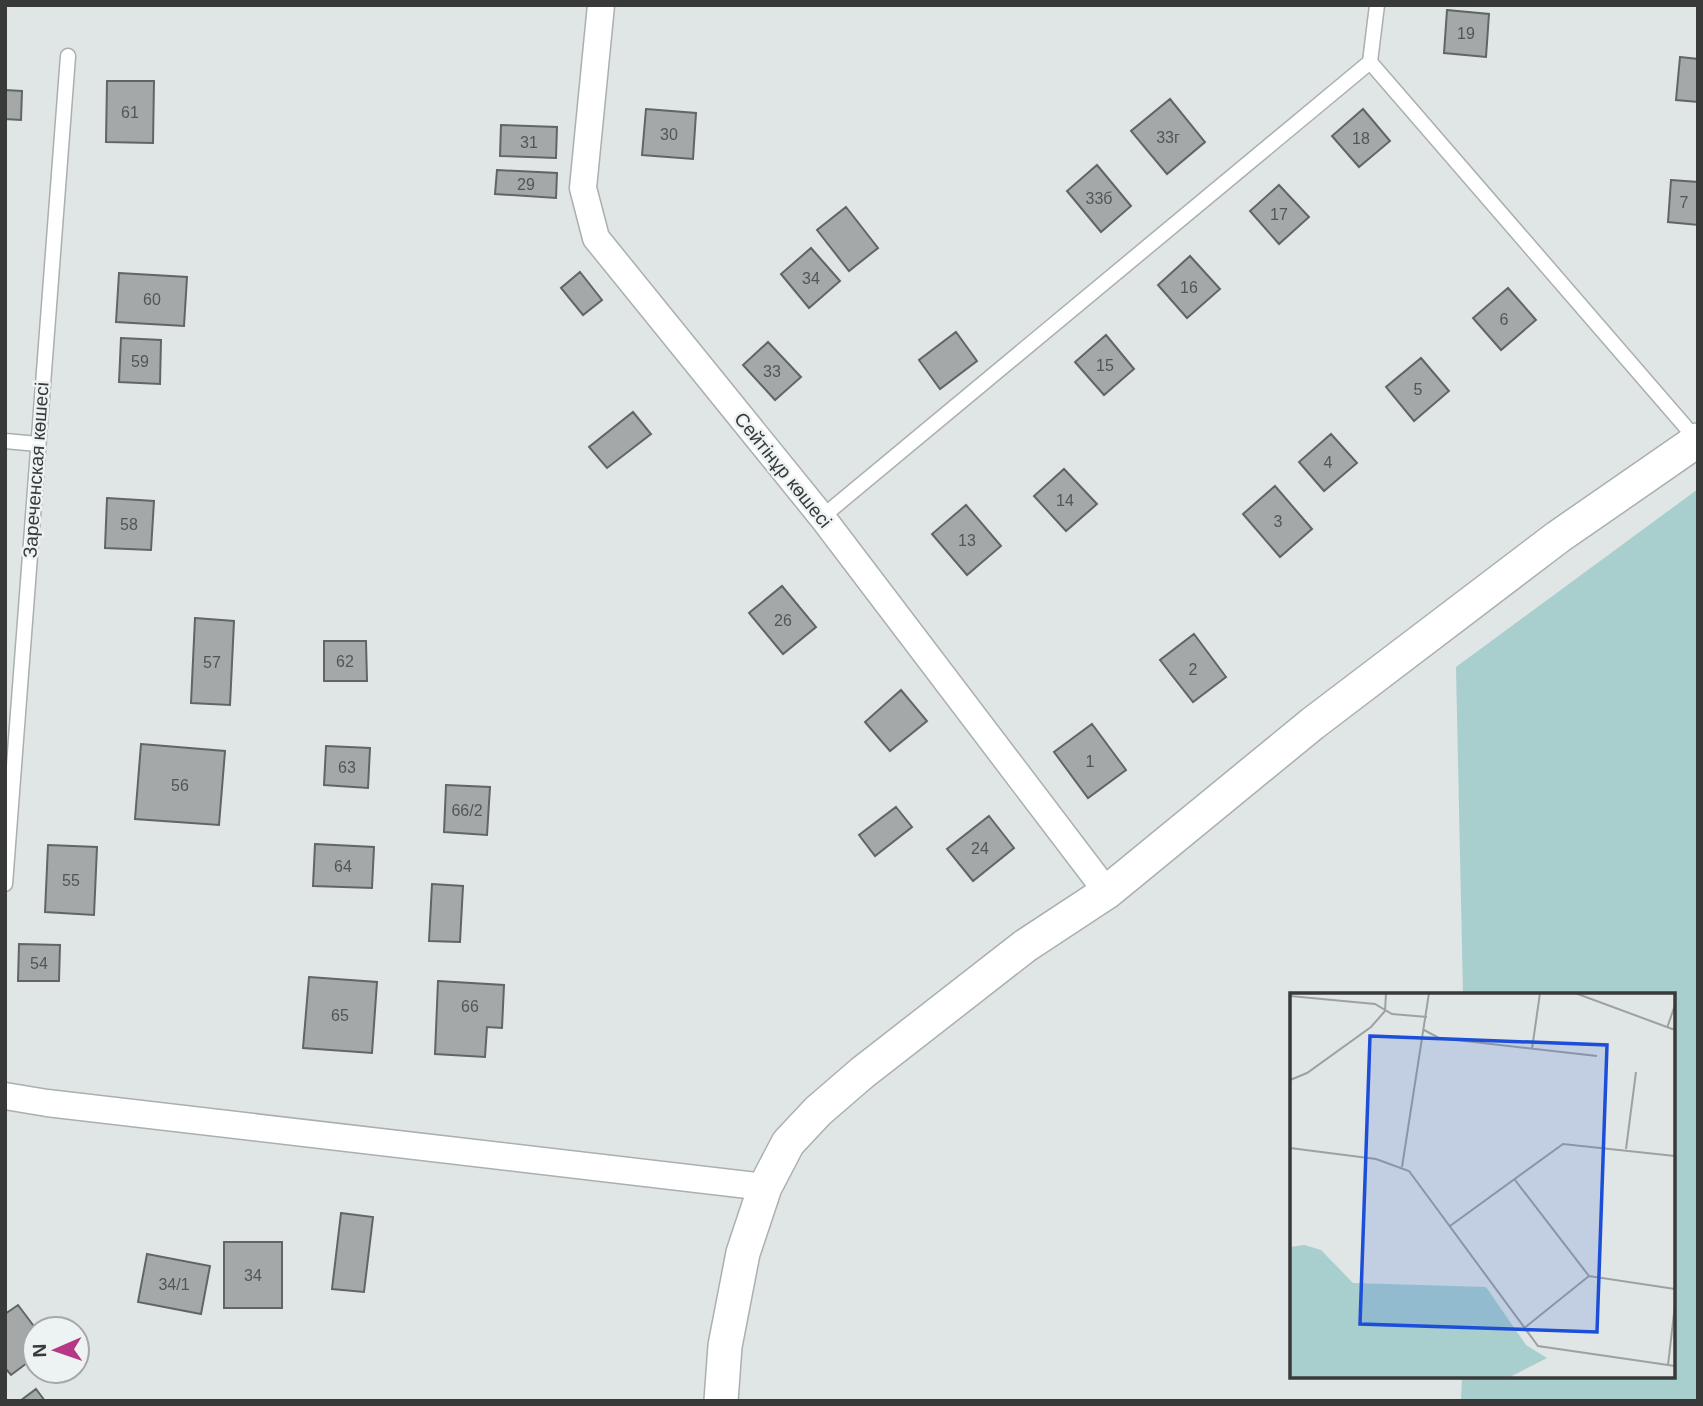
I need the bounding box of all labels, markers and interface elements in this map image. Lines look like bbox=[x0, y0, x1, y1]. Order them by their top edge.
house number: 19 bbox=[1457, 25, 1475, 42]
house number: 61 bbox=[121, 104, 139, 121]
house number: 30 bbox=[660, 126, 678, 143]
house number: 33г bbox=[1156, 129, 1180, 146]
house number: 18 bbox=[1352, 130, 1370, 147]
house number: 31 bbox=[520, 134, 538, 151]
house number: 29 bbox=[517, 176, 535, 193]
house number: 33б bbox=[1086, 190, 1112, 207]
house number: 7 bbox=[1680, 194, 1689, 211]
house number: 17 bbox=[1270, 206, 1288, 223]
house number: 34 bbox=[802, 270, 820, 287]
house number: 16 bbox=[1180, 279, 1198, 296]
house number: 60 bbox=[143, 291, 161, 308]
house number: 6 bbox=[1500, 311, 1509, 328]
house number: 59 bbox=[131, 353, 149, 370]
house number: 15 bbox=[1096, 357, 1114, 374]
house number: 33 bbox=[763, 363, 781, 380]
street label: Зареченская көшесі bbox=[19, 381, 53, 559]
house number: 5 bbox=[1414, 381, 1423, 398]
street label: Сейтінұр көшесі bbox=[730, 408, 836, 532]
house number: 4 bbox=[1324, 454, 1333, 471]
house number: 14 bbox=[1056, 492, 1074, 509]
house number: 3 bbox=[1274, 513, 1283, 530]
house number: 58 bbox=[120, 516, 138, 533]
house number: 13 bbox=[958, 532, 976, 549]
house number: 26 bbox=[774, 612, 792, 629]
house number: 62 bbox=[336, 653, 354, 670]
house number: 57 bbox=[203, 654, 221, 671]
house number: 2 bbox=[1189, 661, 1198, 678]
house number: 1 bbox=[1086, 753, 1095, 770]
house number: 63 bbox=[338, 759, 356, 776]
house number: 56 bbox=[171, 777, 189, 794]
house number: 66/2 bbox=[451, 802, 483, 819]
house number: 24 bbox=[971, 840, 989, 857]
house number: 64 bbox=[334, 858, 352, 875]
house number: 55 bbox=[62, 872, 80, 889]
house number: 54 bbox=[30, 955, 48, 972]
inset map bbox=[1290, 993, 1675, 1378]
house number: 66 bbox=[461, 998, 479, 1015]
house number: 65 bbox=[331, 1007, 349, 1024]
house number: 34 bbox=[244, 1267, 262, 1284]
house number: 34/1 bbox=[158, 1276, 190, 1293]
north arrow bbox=[21, 1315, 91, 1385]
text: N bbox=[29, 1343, 50, 1358]

